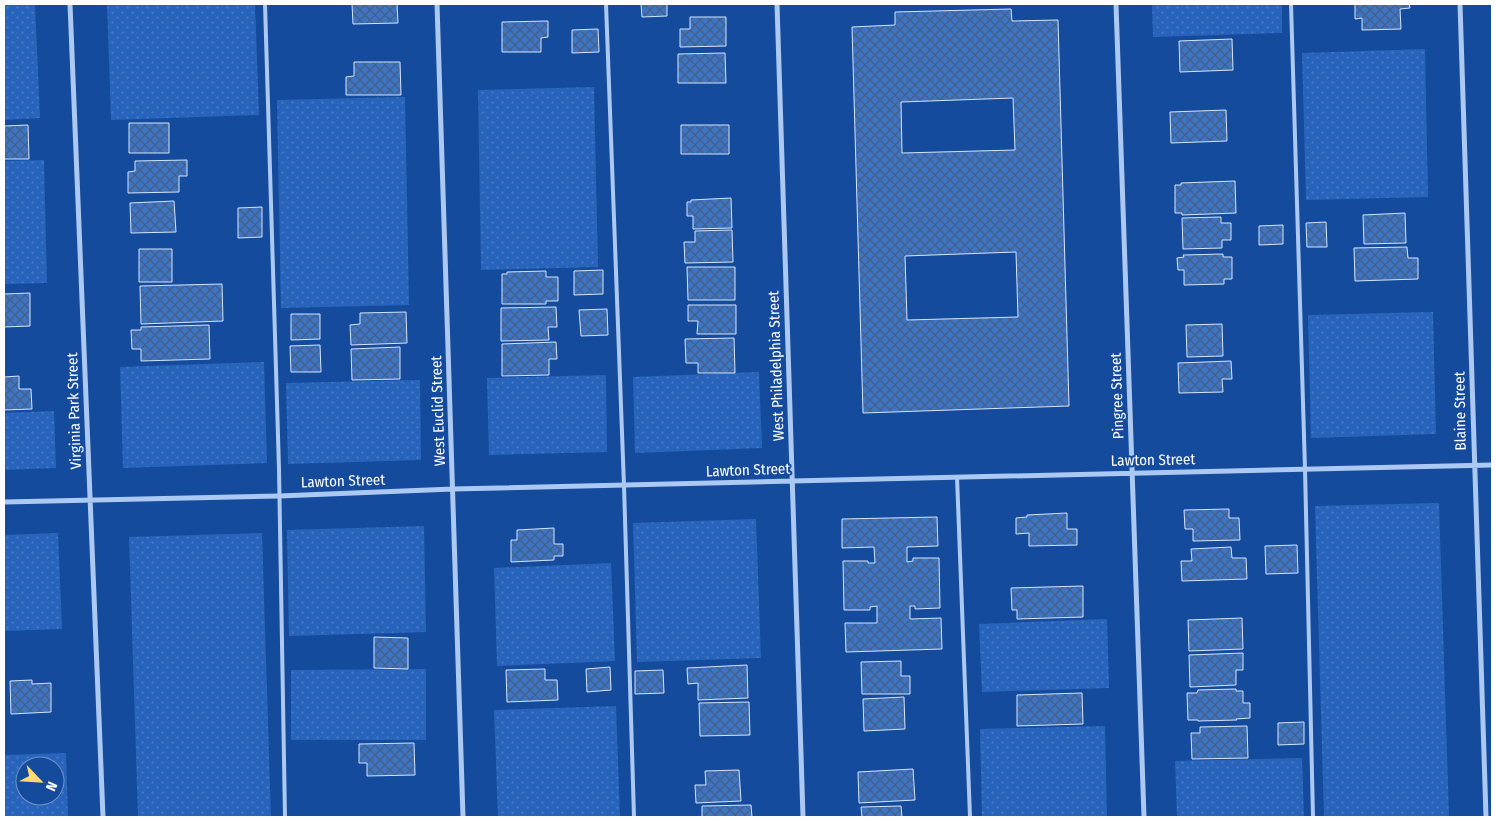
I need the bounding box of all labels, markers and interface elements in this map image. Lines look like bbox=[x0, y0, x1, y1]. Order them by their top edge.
street label: West Philadelphia Street bbox=[764, 290, 788, 442]
street label: Virginia Park Street bbox=[63, 352, 85, 470]
street label: Pingree Street bbox=[1106, 352, 1128, 440]
street label: West Euclid Street bbox=[427, 355, 449, 467]
street label: Blaine Street bbox=[1450, 371, 1470, 451]
street label: Lawton Street bbox=[1111, 450, 1196, 470]
street label: Lawton Street bbox=[705, 460, 791, 480]
street label: Lawton Street bbox=[300, 471, 386, 491]
north arrow bbox=[15, 756, 65, 806]
text: N bbox=[42, 779, 61, 794]

